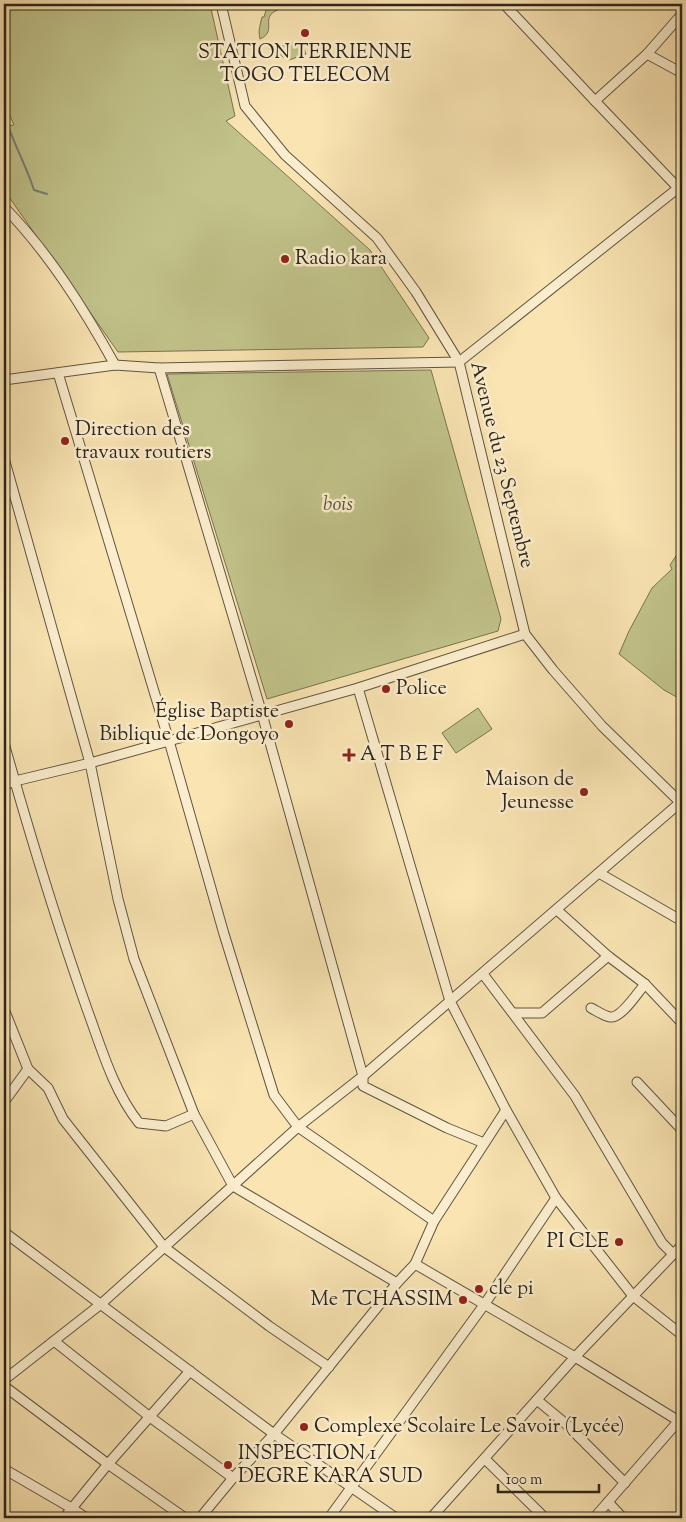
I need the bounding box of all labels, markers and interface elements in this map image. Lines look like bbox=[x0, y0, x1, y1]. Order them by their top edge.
marker: STATION TERRIENNE TOGO TELECOM bbox=[299, 27, 311, 39]
place label: STATION TERRIENNE TOGO TELECOM bbox=[198, 39, 412, 91]
place label: Radio kara bbox=[295, 245, 387, 274]
marker: Radio kara bbox=[279, 253, 291, 265]
street label: Avenue du 23 Septembre bbox=[461, 359, 541, 571]
place label: Direction des travaux routiers bbox=[75, 416, 212, 468]
marker: Direction des travaux routiers bbox=[59, 435, 71, 447]
park label: bois bbox=[323, 491, 353, 520]
place label: Police bbox=[396, 675, 447, 704]
marker: Police bbox=[380, 683, 392, 695]
place label: Église Baptiste Biblique de Dongoyo bbox=[99, 697, 279, 750]
marker: Église Baptiste Biblique de Dongoyo bbox=[283, 718, 295, 730]
place label: A T B E F bbox=[360, 741, 443, 770]
marker: A T B E F bbox=[342, 748, 356, 762]
place label: Maison de Jeunesse bbox=[485, 766, 574, 818]
marker: Maison de Jeunesse bbox=[578, 786, 590, 798]
place label: PI CLE bbox=[547, 1228, 609, 1257]
marker: PI CLE bbox=[613, 1236, 625, 1248]
place label: cle pi bbox=[489, 1275, 534, 1304]
marker: cle pi bbox=[473, 1283, 485, 1295]
place label: Me TCHASSIM bbox=[311, 1286, 453, 1315]
marker: Me TCHASSIM bbox=[457, 1294, 469, 1306]
place label: Complexe Scolaire Le Savoir (Lycée) bbox=[314, 1413, 624, 1442]
marker: Complexe Scolaire Le Savoir (Lycée) bbox=[298, 1421, 310, 1433]
place label: INSPECTION 1 DEGRE KARA SUD bbox=[238, 1440, 423, 1492]
marker: INSPECTION 1 DEGRE KARA SUD bbox=[222, 1459, 234, 1471]
scale bar bbox=[498, 1462, 600, 1494]
text: 100 m bbox=[506, 1470, 543, 1491]

